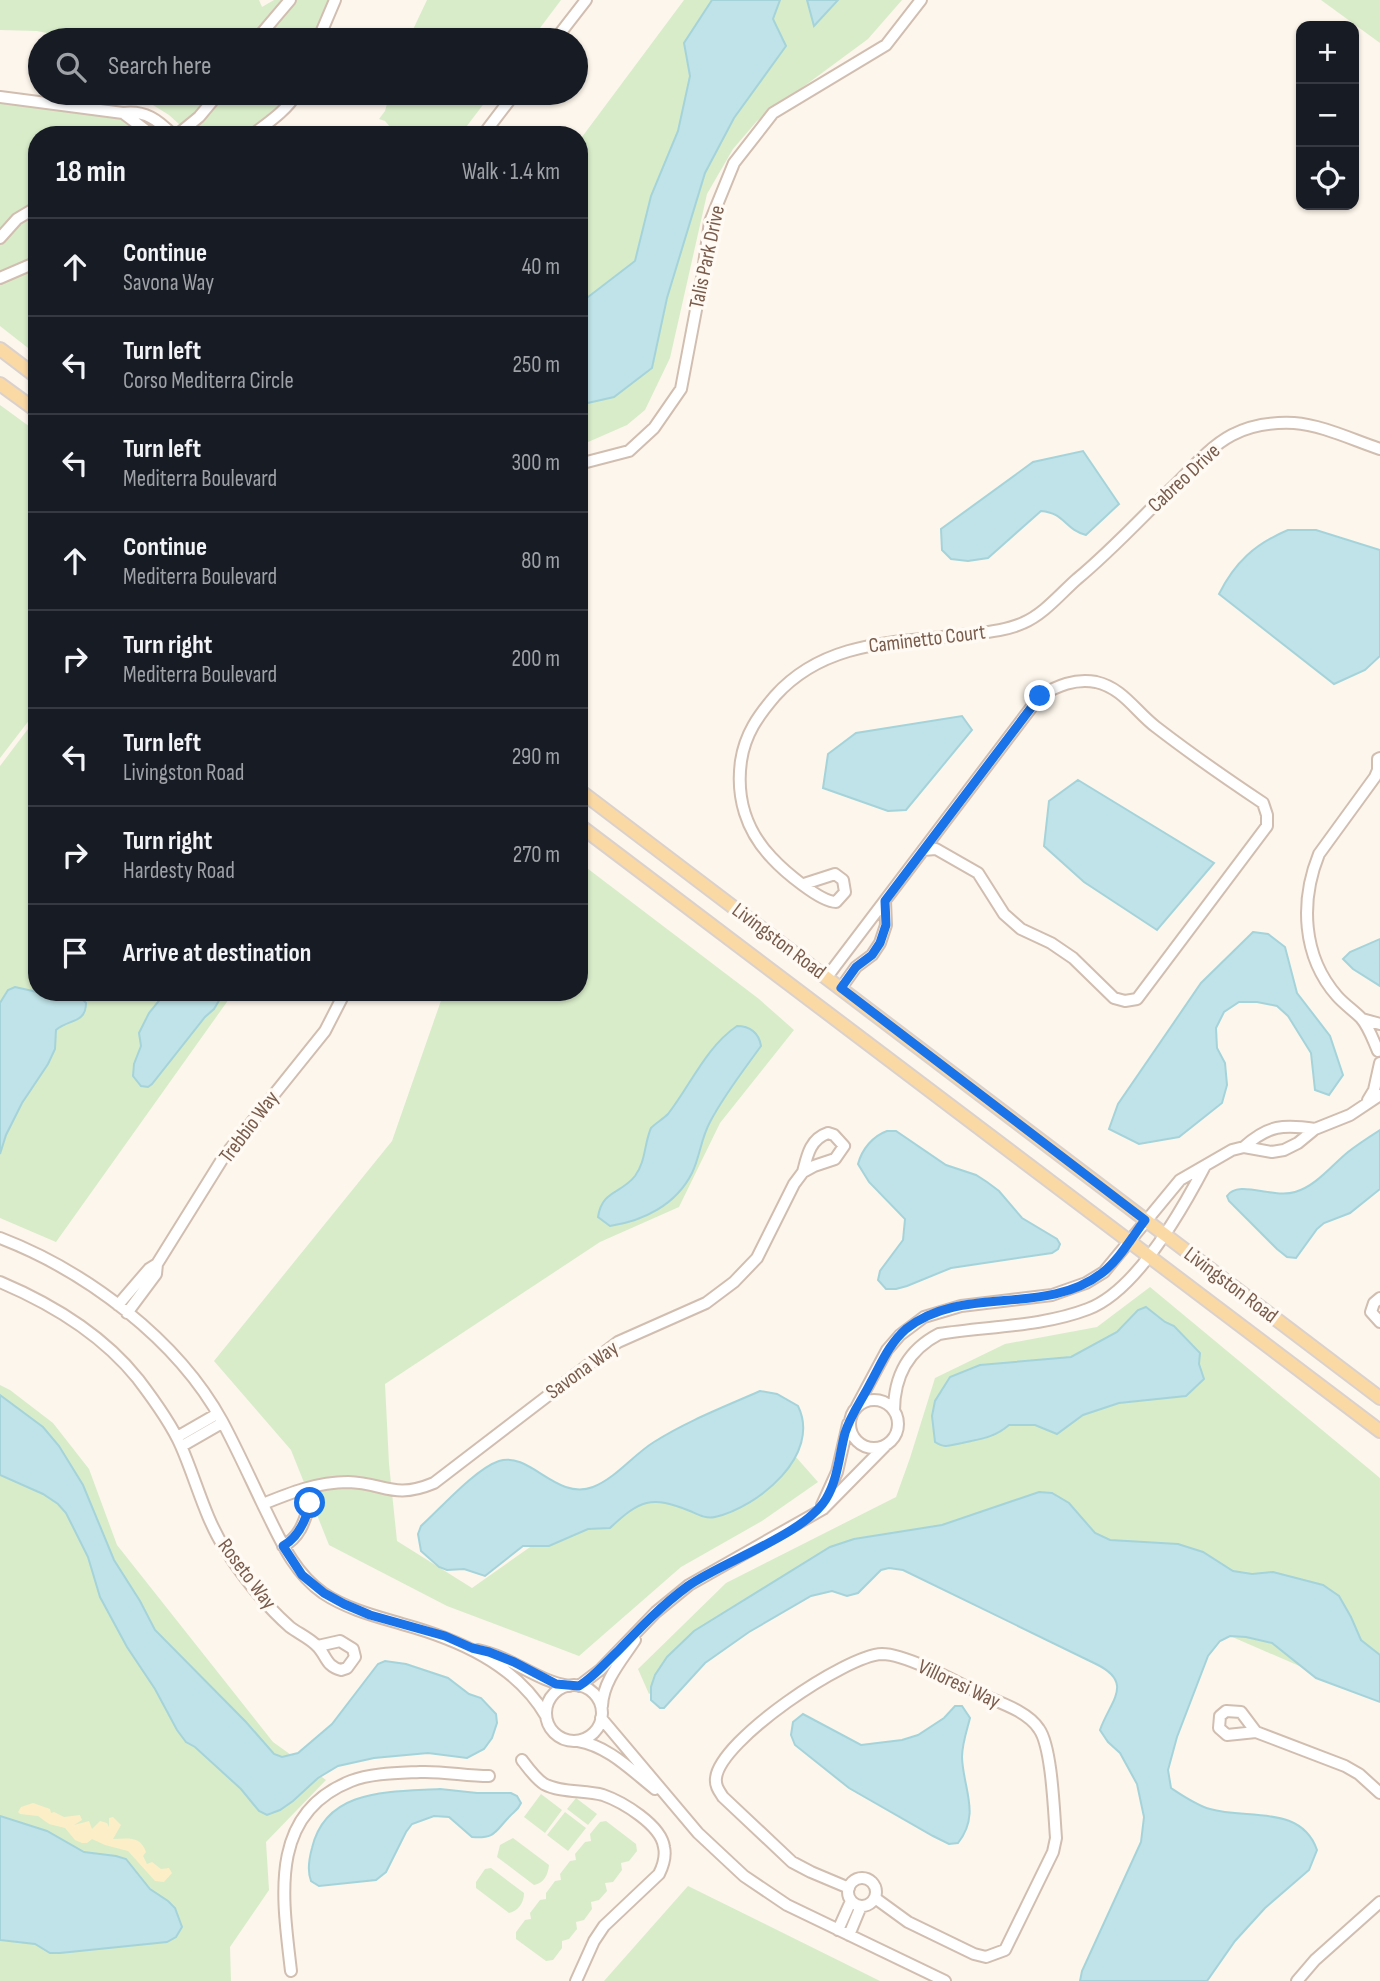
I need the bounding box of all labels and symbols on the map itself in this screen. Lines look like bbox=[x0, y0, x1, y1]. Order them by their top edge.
street label: Talis Park Drive bbox=[684, 203, 730, 311]
street label: Cabreo Drive bbox=[1143, 438, 1225, 518]
street label: Caminetto Court bbox=[867, 619, 987, 659]
route end bbox=[1024, 680, 1055, 711]
street label: Livingston Road bbox=[727, 898, 831, 984]
street label: Trebbio Way bbox=[214, 1086, 284, 1168]
street label: Livingston Road bbox=[1179, 1242, 1283, 1328]
street label: Savona Way bbox=[541, 1335, 623, 1405]
route start bbox=[294, 1487, 325, 1518]
street label: Roseto Way bbox=[212, 1534, 282, 1614]
street label: Villoresi Way bbox=[914, 1654, 1004, 1714]

